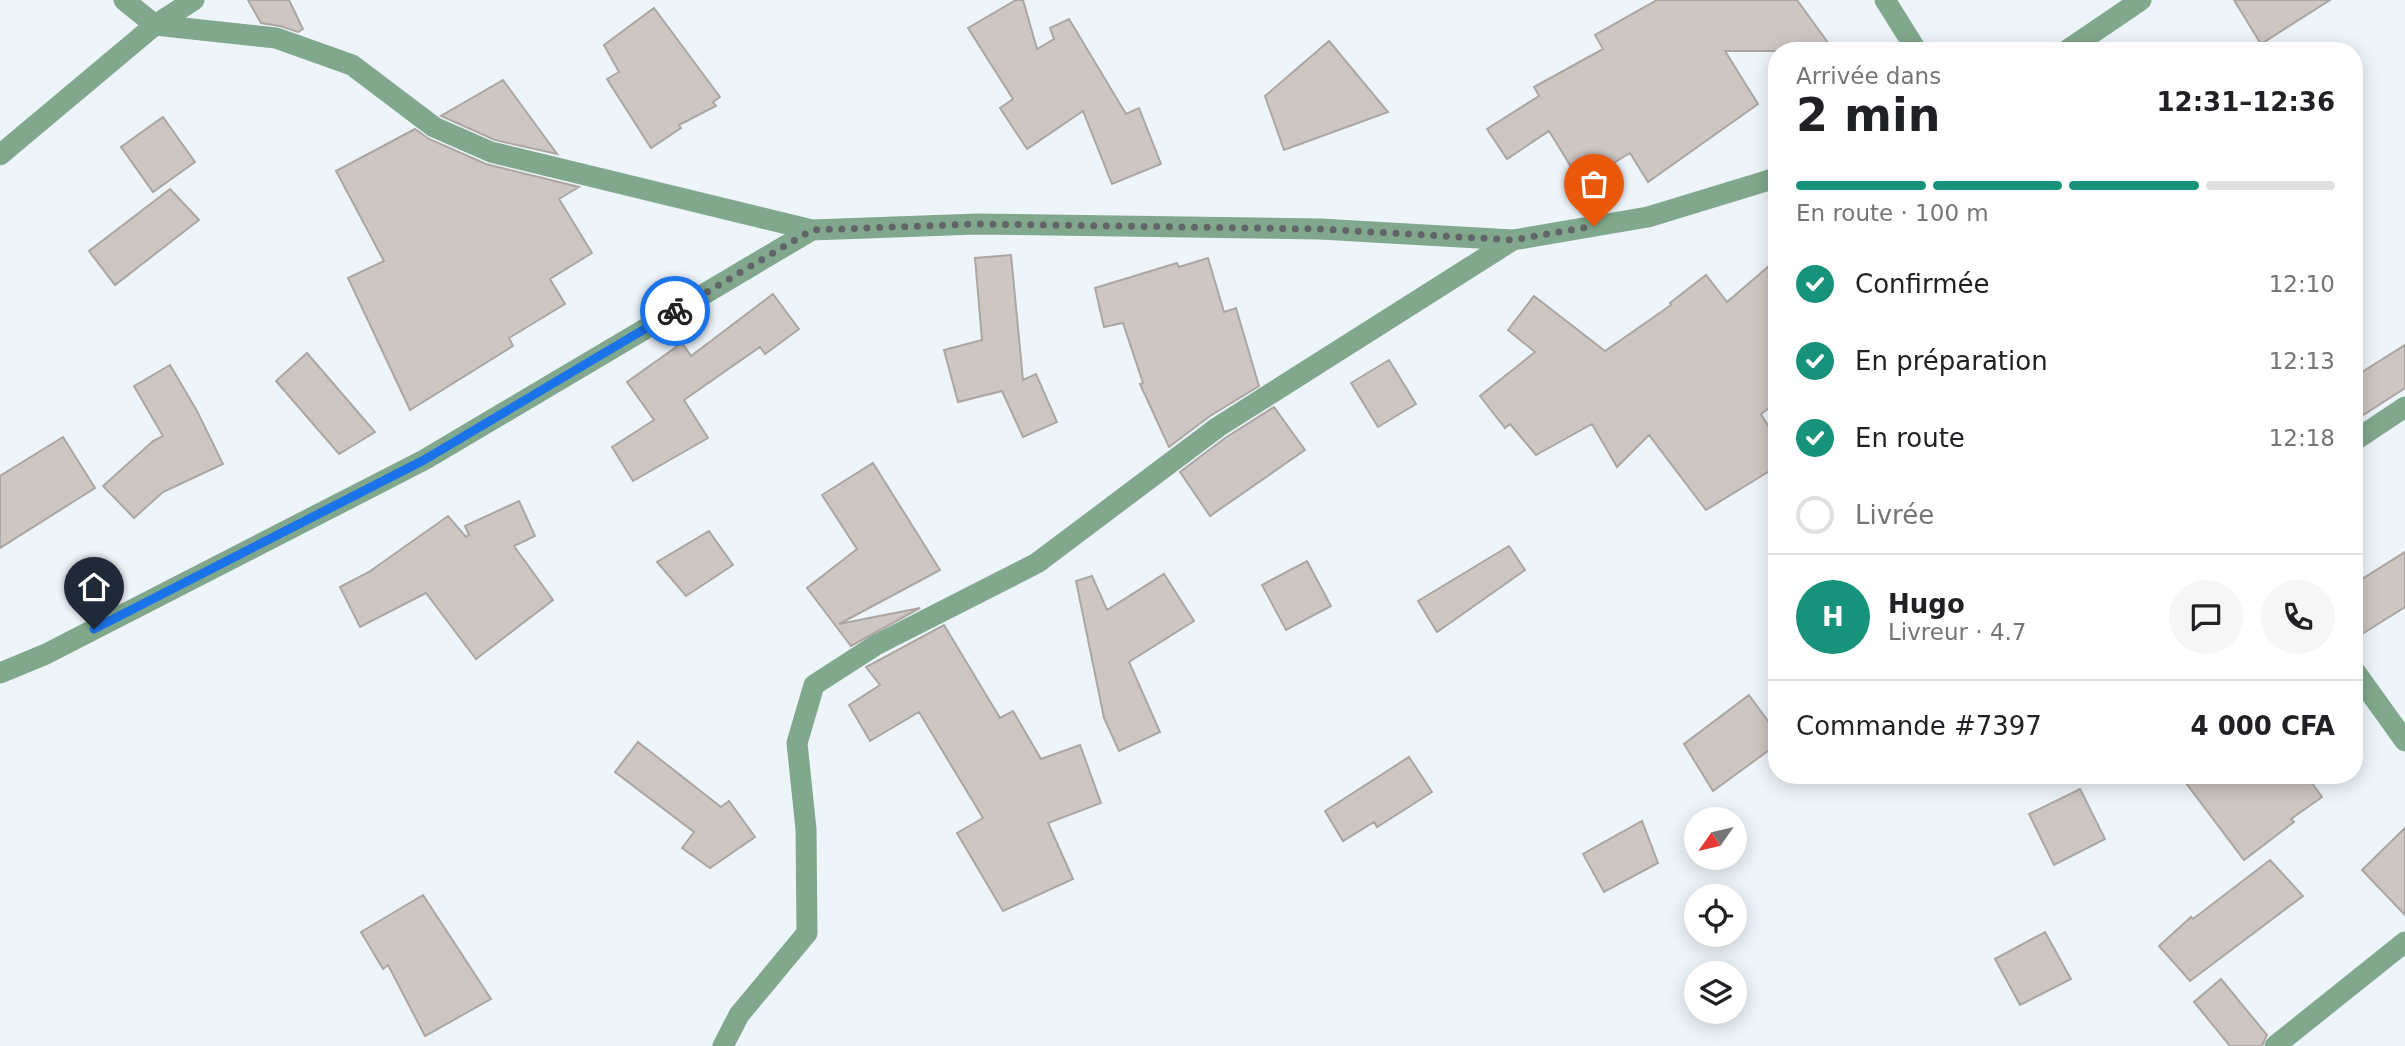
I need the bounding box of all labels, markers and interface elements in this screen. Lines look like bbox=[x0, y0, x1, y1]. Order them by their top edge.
text: Arrivée dans bbox=[1796, 63, 1941, 89]
text: 12:31–12:36 bbox=[2156, 87, 2335, 117]
text: 2 min bbox=[1796, 88, 1940, 142]
pin bbox=[1564, 154, 1624, 226]
icon: bag bbox=[1575, 165, 1613, 203]
text: En route · 100 m bbox=[1796, 200, 1989, 226]
icon: check bbox=[1796, 265, 1834, 303]
text: Confirmée bbox=[1855, 269, 1989, 299]
text: 12:10 bbox=[2269, 271, 2335, 297]
courier bbox=[640, 276, 710, 346]
icon: bike bbox=[656, 292, 694, 330]
icon: check bbox=[1796, 342, 1834, 380]
text: En préparation bbox=[1855, 346, 2048, 376]
text: 12:13 bbox=[2269, 348, 2335, 374]
icon: check bbox=[1796, 419, 1834, 457]
text: En route bbox=[1855, 423, 1965, 453]
text: 12:18 bbox=[2269, 425, 2335, 451]
text: Livrée bbox=[1855, 500, 1934, 530]
pin bbox=[64, 557, 124, 629]
icon: home bbox=[75, 568, 113, 606]
button: chat bbox=[2169, 580, 2243, 654]
button: phone bbox=[2261, 580, 2335, 654]
text: Hugo bbox=[1888, 589, 1965, 619]
text: H bbox=[1822, 602, 1844, 632]
text: Livreur · 4.7 bbox=[1888, 619, 2026, 645]
text: Commande #7397 bbox=[1796, 711, 2042, 741]
text: 4 000 CFA bbox=[2191, 711, 2335, 741]
north arrow bbox=[1684, 807, 1746, 870]
map controls bbox=[1684, 807, 1747, 1024]
button: locate bbox=[1684, 884, 1747, 947]
button: layers bbox=[1684, 961, 1747, 1024]

